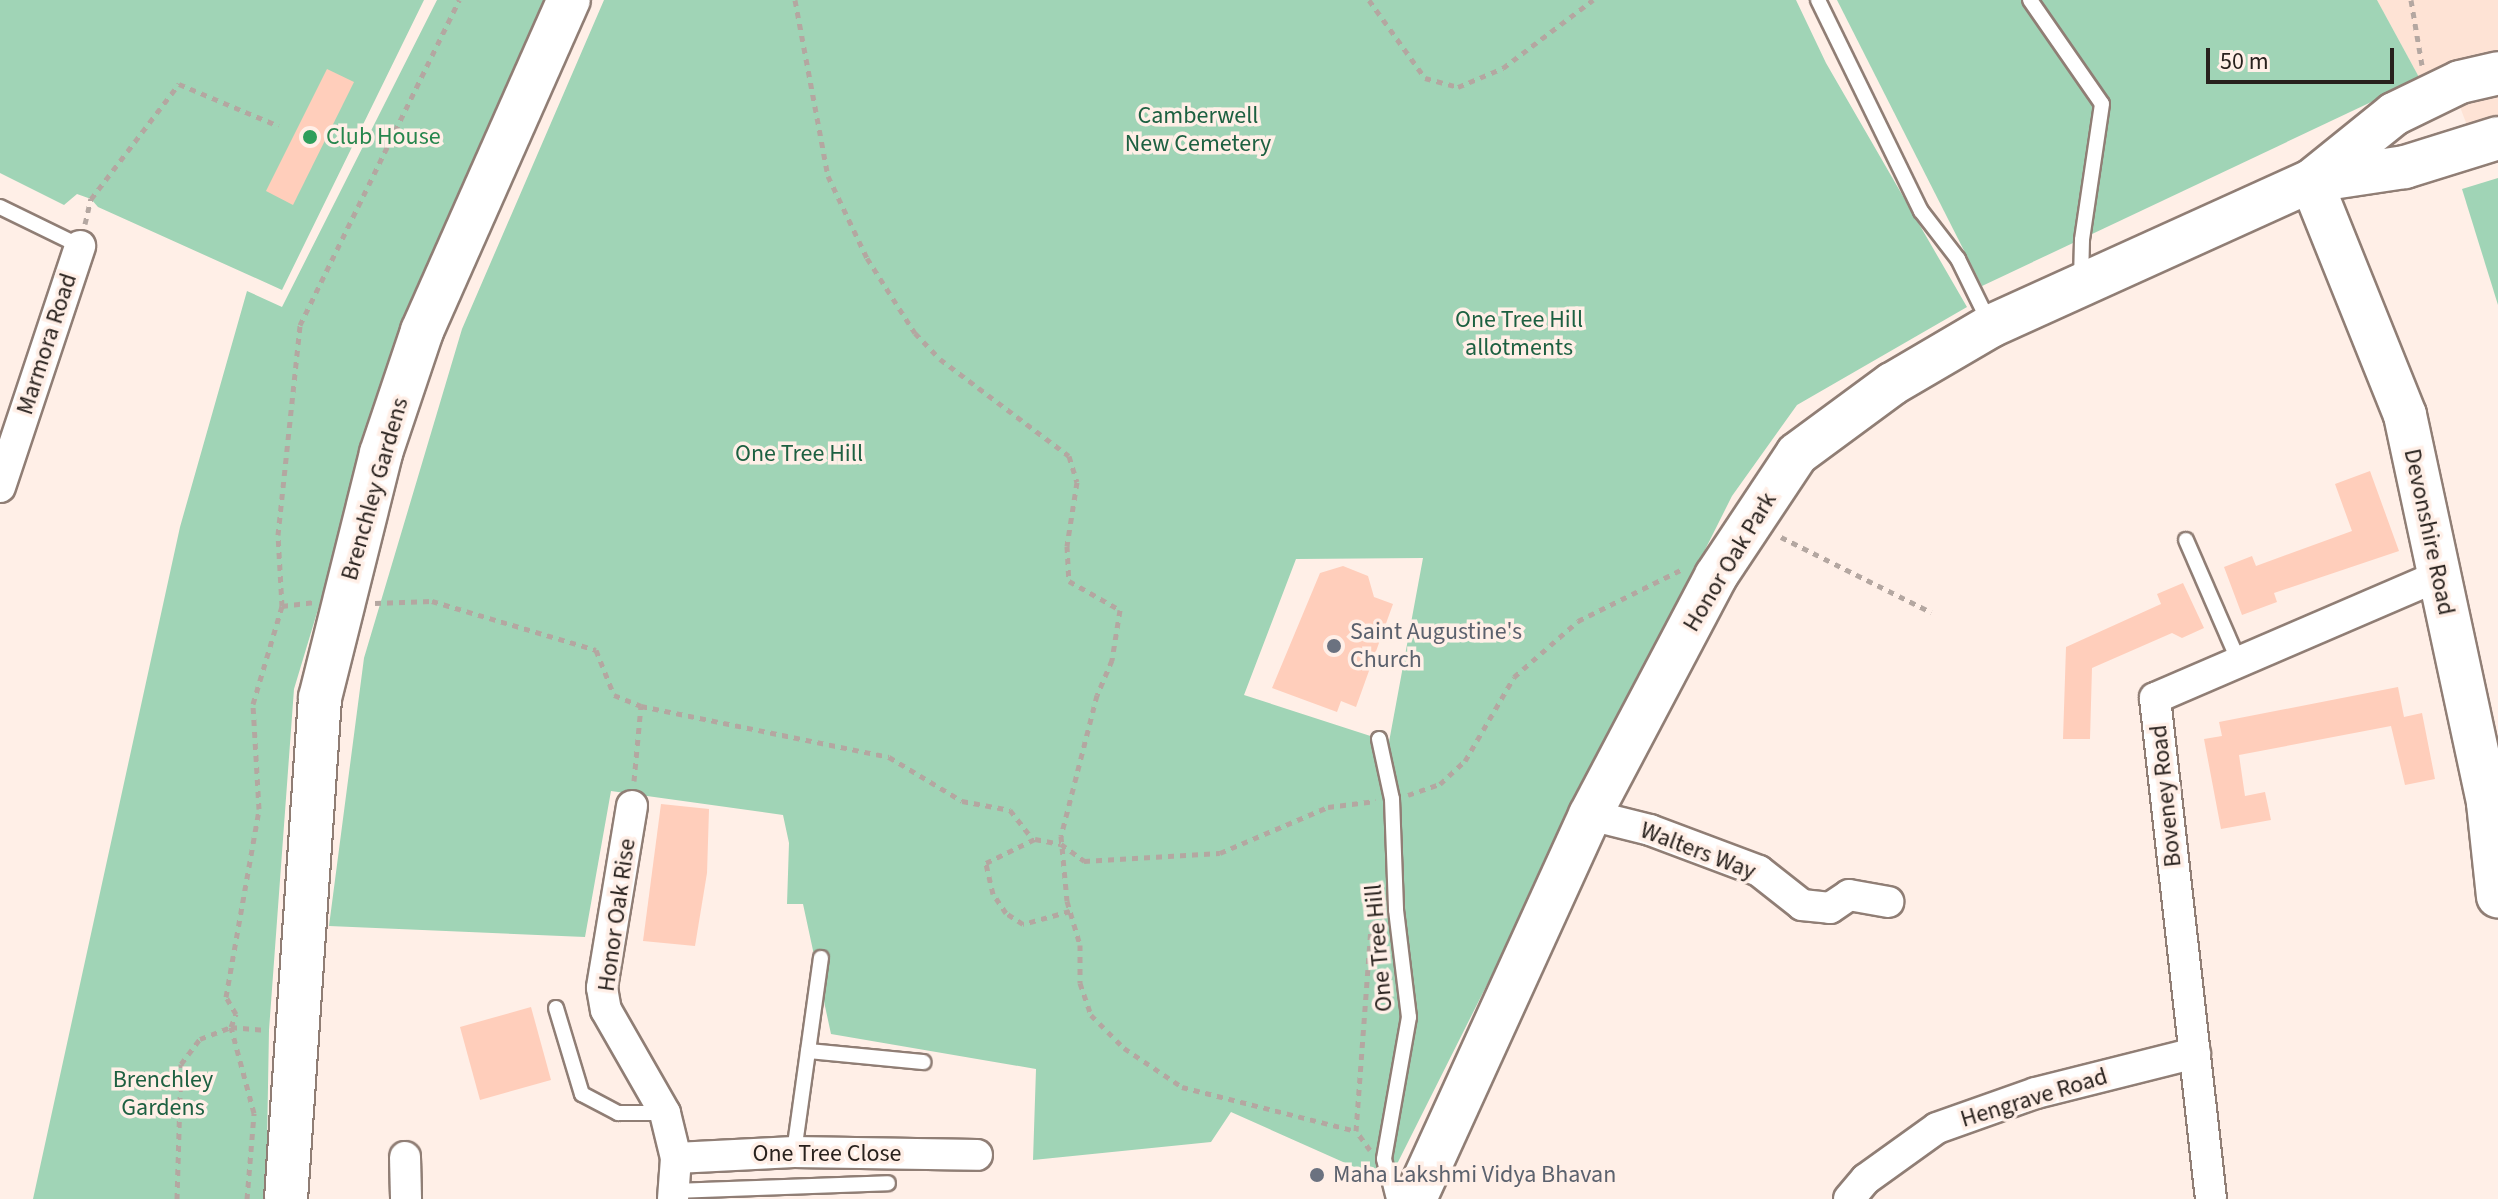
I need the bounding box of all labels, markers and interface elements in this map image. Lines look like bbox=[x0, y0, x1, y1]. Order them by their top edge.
scale bar bbox=[2210, 32, 2398, 82]
text: 50 m bbox=[2220, 44, 2269, 79]
park label: Camberwell New Cemetery bbox=[1125, 102, 1271, 158]
place label: Club House bbox=[326, 123, 441, 151]
marker: Club House bbox=[301, 128, 319, 146]
street label: Marmora Road bbox=[11, 270, 83, 418]
park label: One Tree Hill allotments bbox=[1455, 306, 1583, 362]
street label: Brenchley Gardens bbox=[335, 394, 415, 584]
park label: One Tree Hill bbox=[735, 440, 863, 468]
street label: Devonshire Road bbox=[2397, 446, 2461, 618]
street label: Honor Oak Park bbox=[1677, 487, 1783, 637]
place label: Saint Augustine's Church bbox=[1350, 618, 1522, 674]
marker: Saint Augustine's Church bbox=[1325, 637, 1343, 655]
street label: Boveney Road bbox=[2144, 724, 2188, 868]
street label: Walters Way bbox=[1636, 816, 1760, 886]
street label: Honor Oak Rise bbox=[592, 837, 642, 993]
street label: One Tree Hill bbox=[1359, 883, 1399, 1013]
street label: Hengrave Road bbox=[1957, 1062, 2111, 1134]
park label: Brenchley Gardens bbox=[113, 1066, 213, 1122]
street label: One Tree Close bbox=[753, 1140, 901, 1168]
place label: Maha Lakshmi Vidya Bhavan bbox=[1333, 1161, 1616, 1189]
marker: Maha Lakshmi Vidya Bhavan bbox=[1308, 1166, 1326, 1184]

